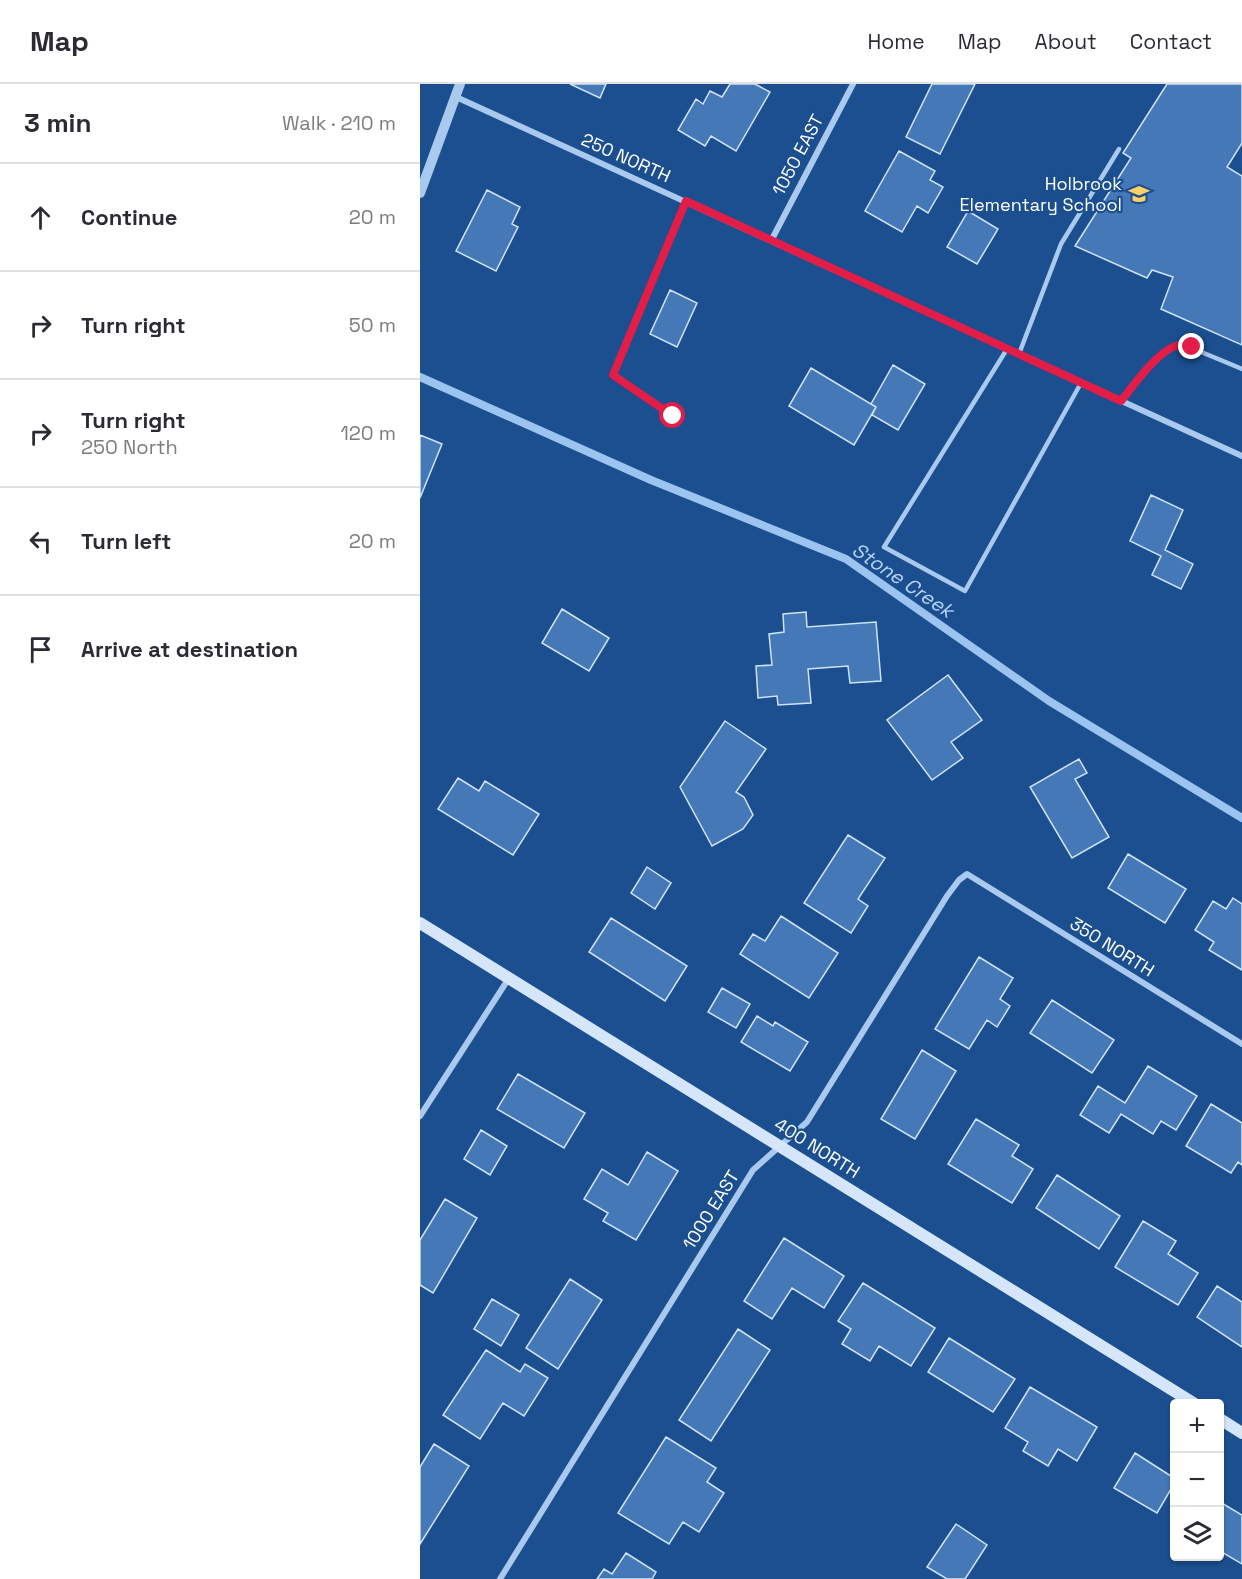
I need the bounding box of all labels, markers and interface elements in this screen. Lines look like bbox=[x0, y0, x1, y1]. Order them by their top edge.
text: Map bbox=[30, 23, 89, 59]
text: Home bbox=[867, 28, 925, 55]
text: Map bbox=[958, 28, 1002, 55]
text: About bbox=[1035, 28, 1097, 55]
text: Contact bbox=[1130, 28, 1212, 55]
text: 3 min bbox=[24, 106, 92, 140]
text: Walk · 210 m bbox=[282, 110, 396, 136]
street label: 1050 EAST bbox=[767, 110, 829, 199]
street label: 250 NORTH bbox=[578, 128, 674, 187]
place label: Holbrook Elementary School bbox=[959, 172, 1122, 216]
school or university icon: Holbrook Elementary School bbox=[1127, 182, 1151, 206]
icon: ahead bbox=[24, 201, 57, 234]
text: Continue bbox=[81, 203, 177, 231]
text: 20 m bbox=[349, 204, 396, 230]
icon: right bbox=[24, 309, 57, 342]
text: Turn right bbox=[81, 311, 186, 339]
text: 50 m bbox=[349, 312, 396, 338]
route end bbox=[1178, 333, 1204, 359]
route start bbox=[659, 402, 685, 428]
text: Turn right bbox=[81, 406, 186, 434]
icon: right bbox=[24, 417, 57, 450]
text: 120 m bbox=[340, 420, 396, 446]
text: 250 North bbox=[81, 434, 178, 460]
icon: left bbox=[24, 525, 57, 558]
text: Turn left bbox=[81, 527, 171, 555]
text: 20 m bbox=[349, 528, 396, 554]
water label: Stone Creek bbox=[847, 536, 961, 625]
icon: arrive bbox=[24, 633, 57, 666]
text: Arrive at destination bbox=[81, 635, 298, 663]
street label: 350 NORTH bbox=[1066, 912, 1159, 982]
street label: 400 NORTH bbox=[770, 1112, 864, 1183]
street label: 1000 EAST bbox=[677, 1165, 744, 1254]
map controls bbox=[1170, 1399, 1224, 1561]
button: + bbox=[1170, 1399, 1224, 1453]
button: − bbox=[1170, 1453, 1224, 1507]
button: layers bbox=[1170, 1507, 1224, 1561]

